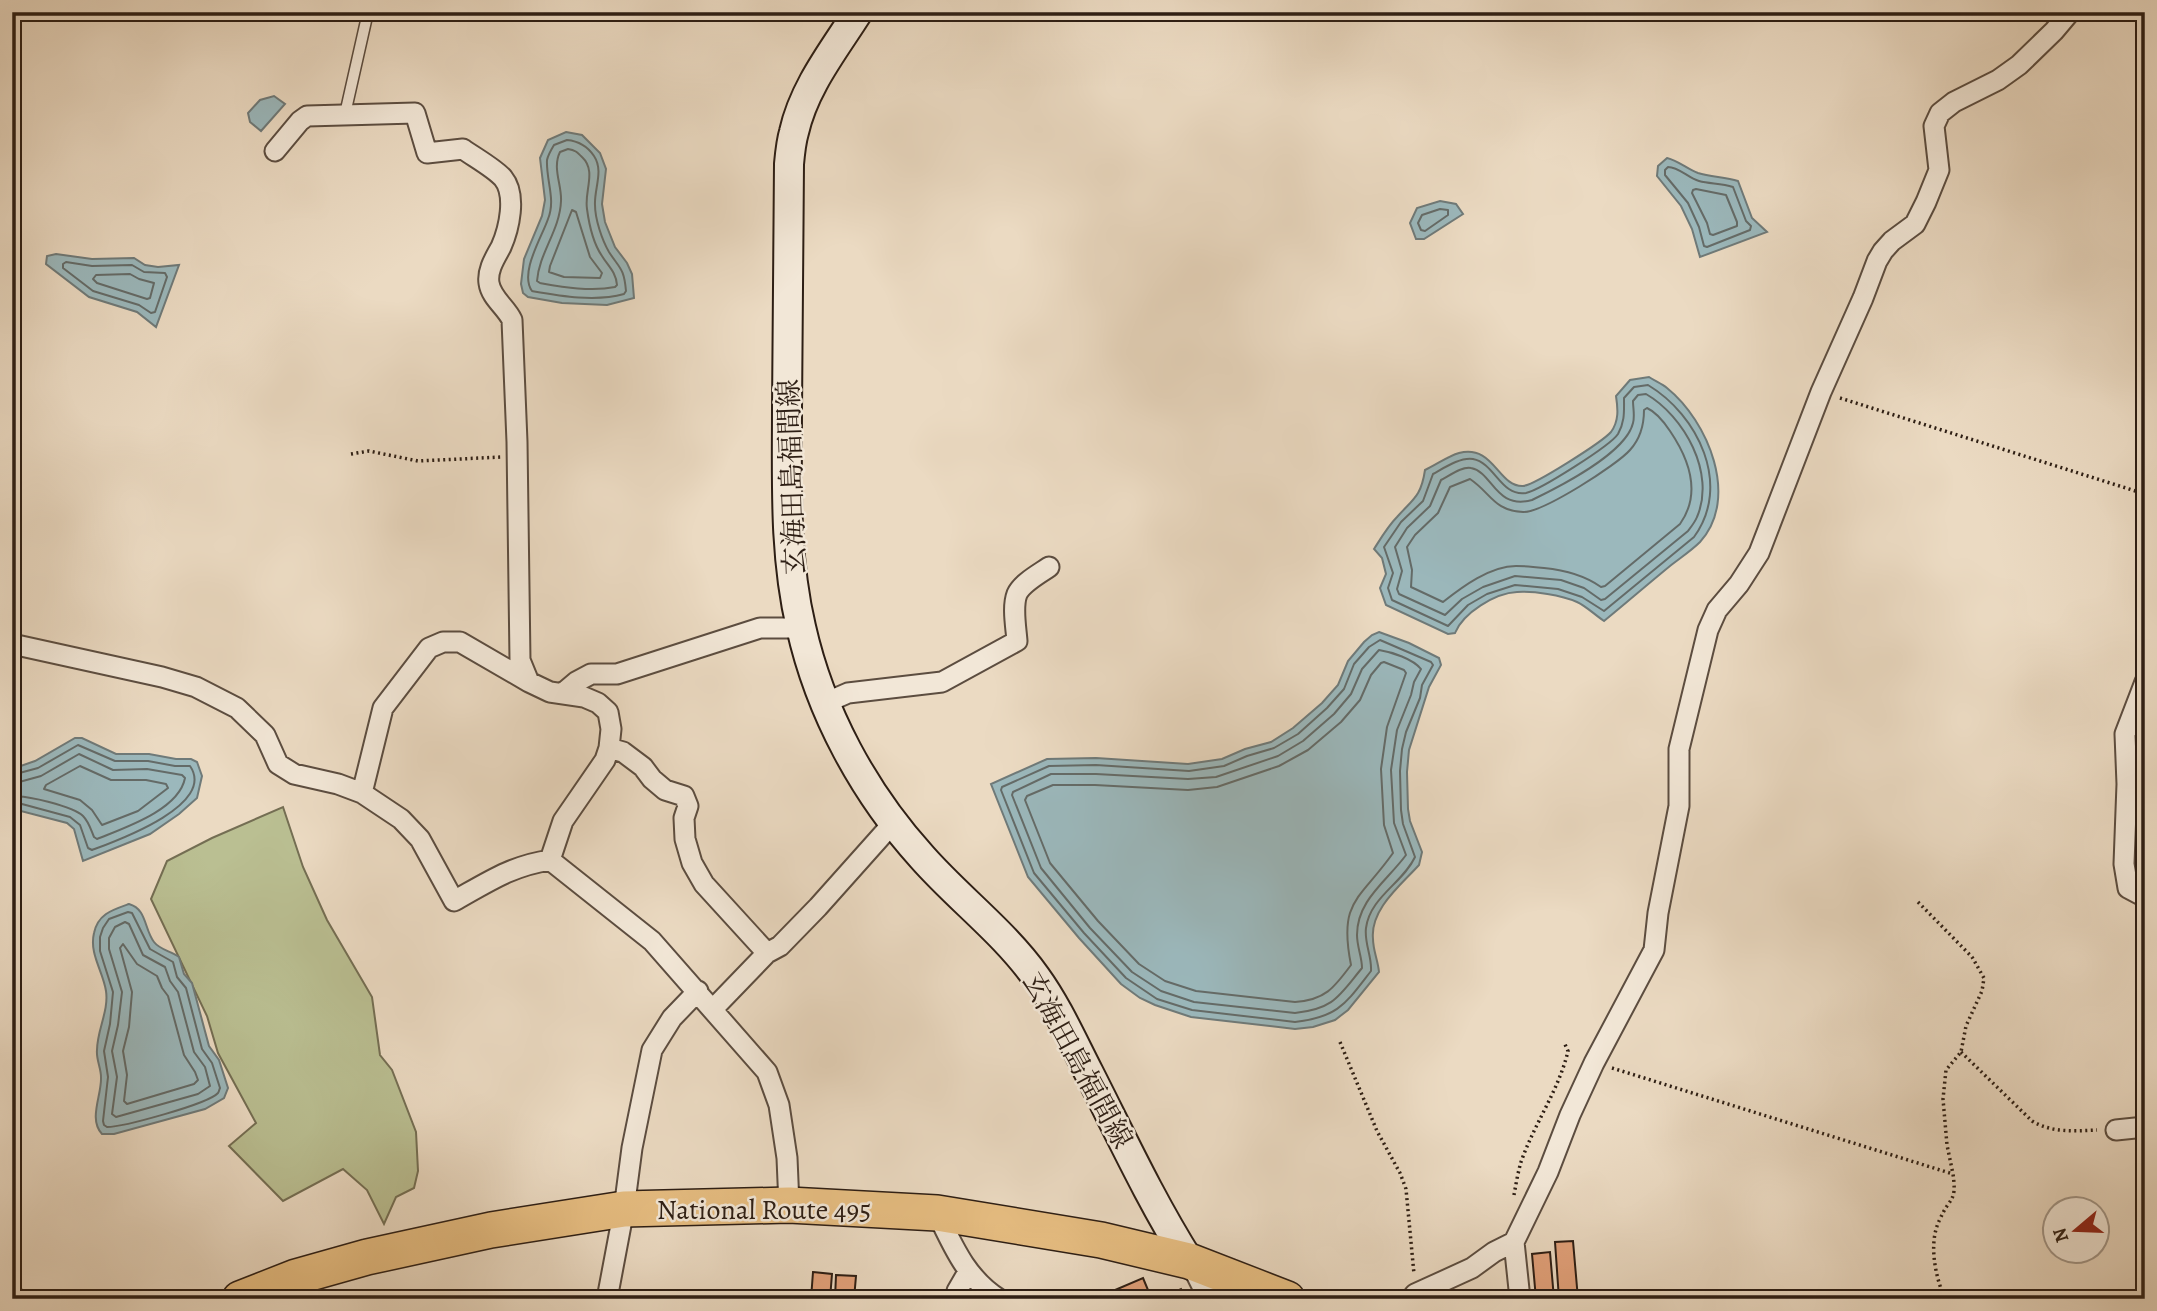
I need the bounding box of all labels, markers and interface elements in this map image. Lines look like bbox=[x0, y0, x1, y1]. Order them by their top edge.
street label: 玄海田島福間線 bbox=[770, 378, 814, 576]
street label: 玄海田島福間線 bbox=[1013, 966, 1141, 1155]
street label: National Route 495 bbox=[657, 1191, 871, 1229]
north arrow bbox=[2042, 1196, 2112, 1266]
text: N bbox=[2046, 1224, 2075, 1246]

